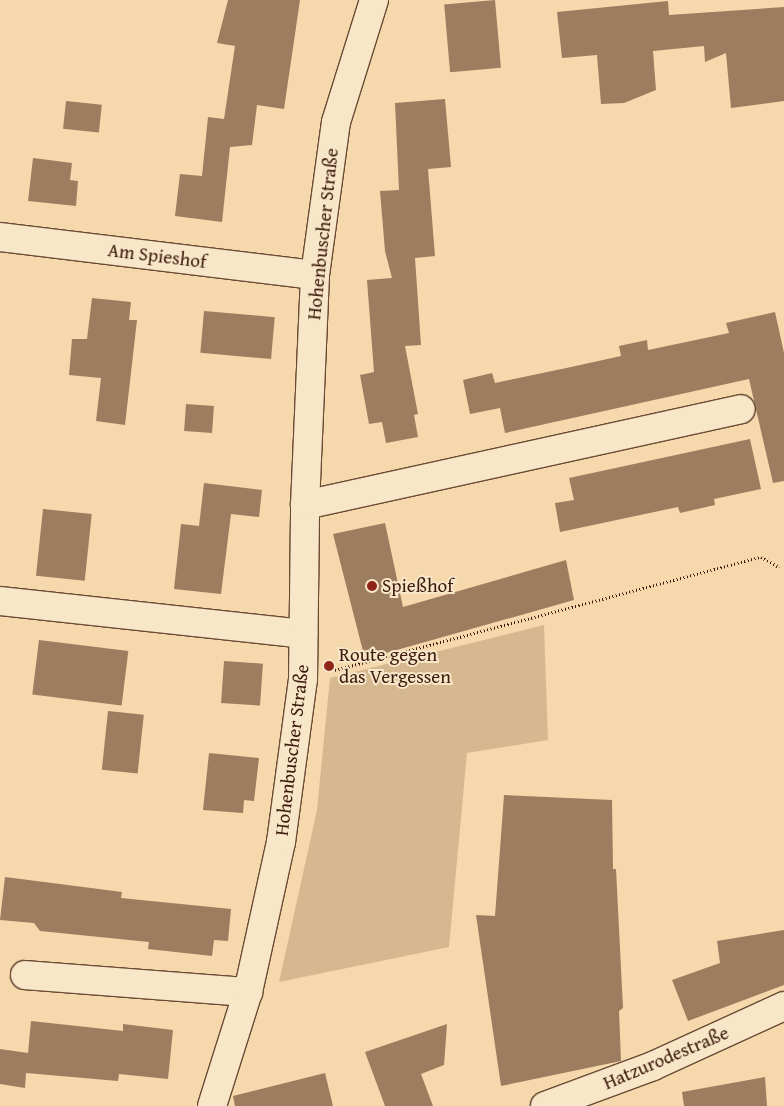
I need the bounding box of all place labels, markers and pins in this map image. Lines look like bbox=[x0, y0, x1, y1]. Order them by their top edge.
place label: Spießhof bbox=[382, 575, 453, 597]
marker: Spießhof bbox=[366, 580, 378, 592]
place label: Route gegen das Vergessen bbox=[339, 644, 451, 688]
marker: Route gegen das Vergessen bbox=[323, 660, 335, 672]

